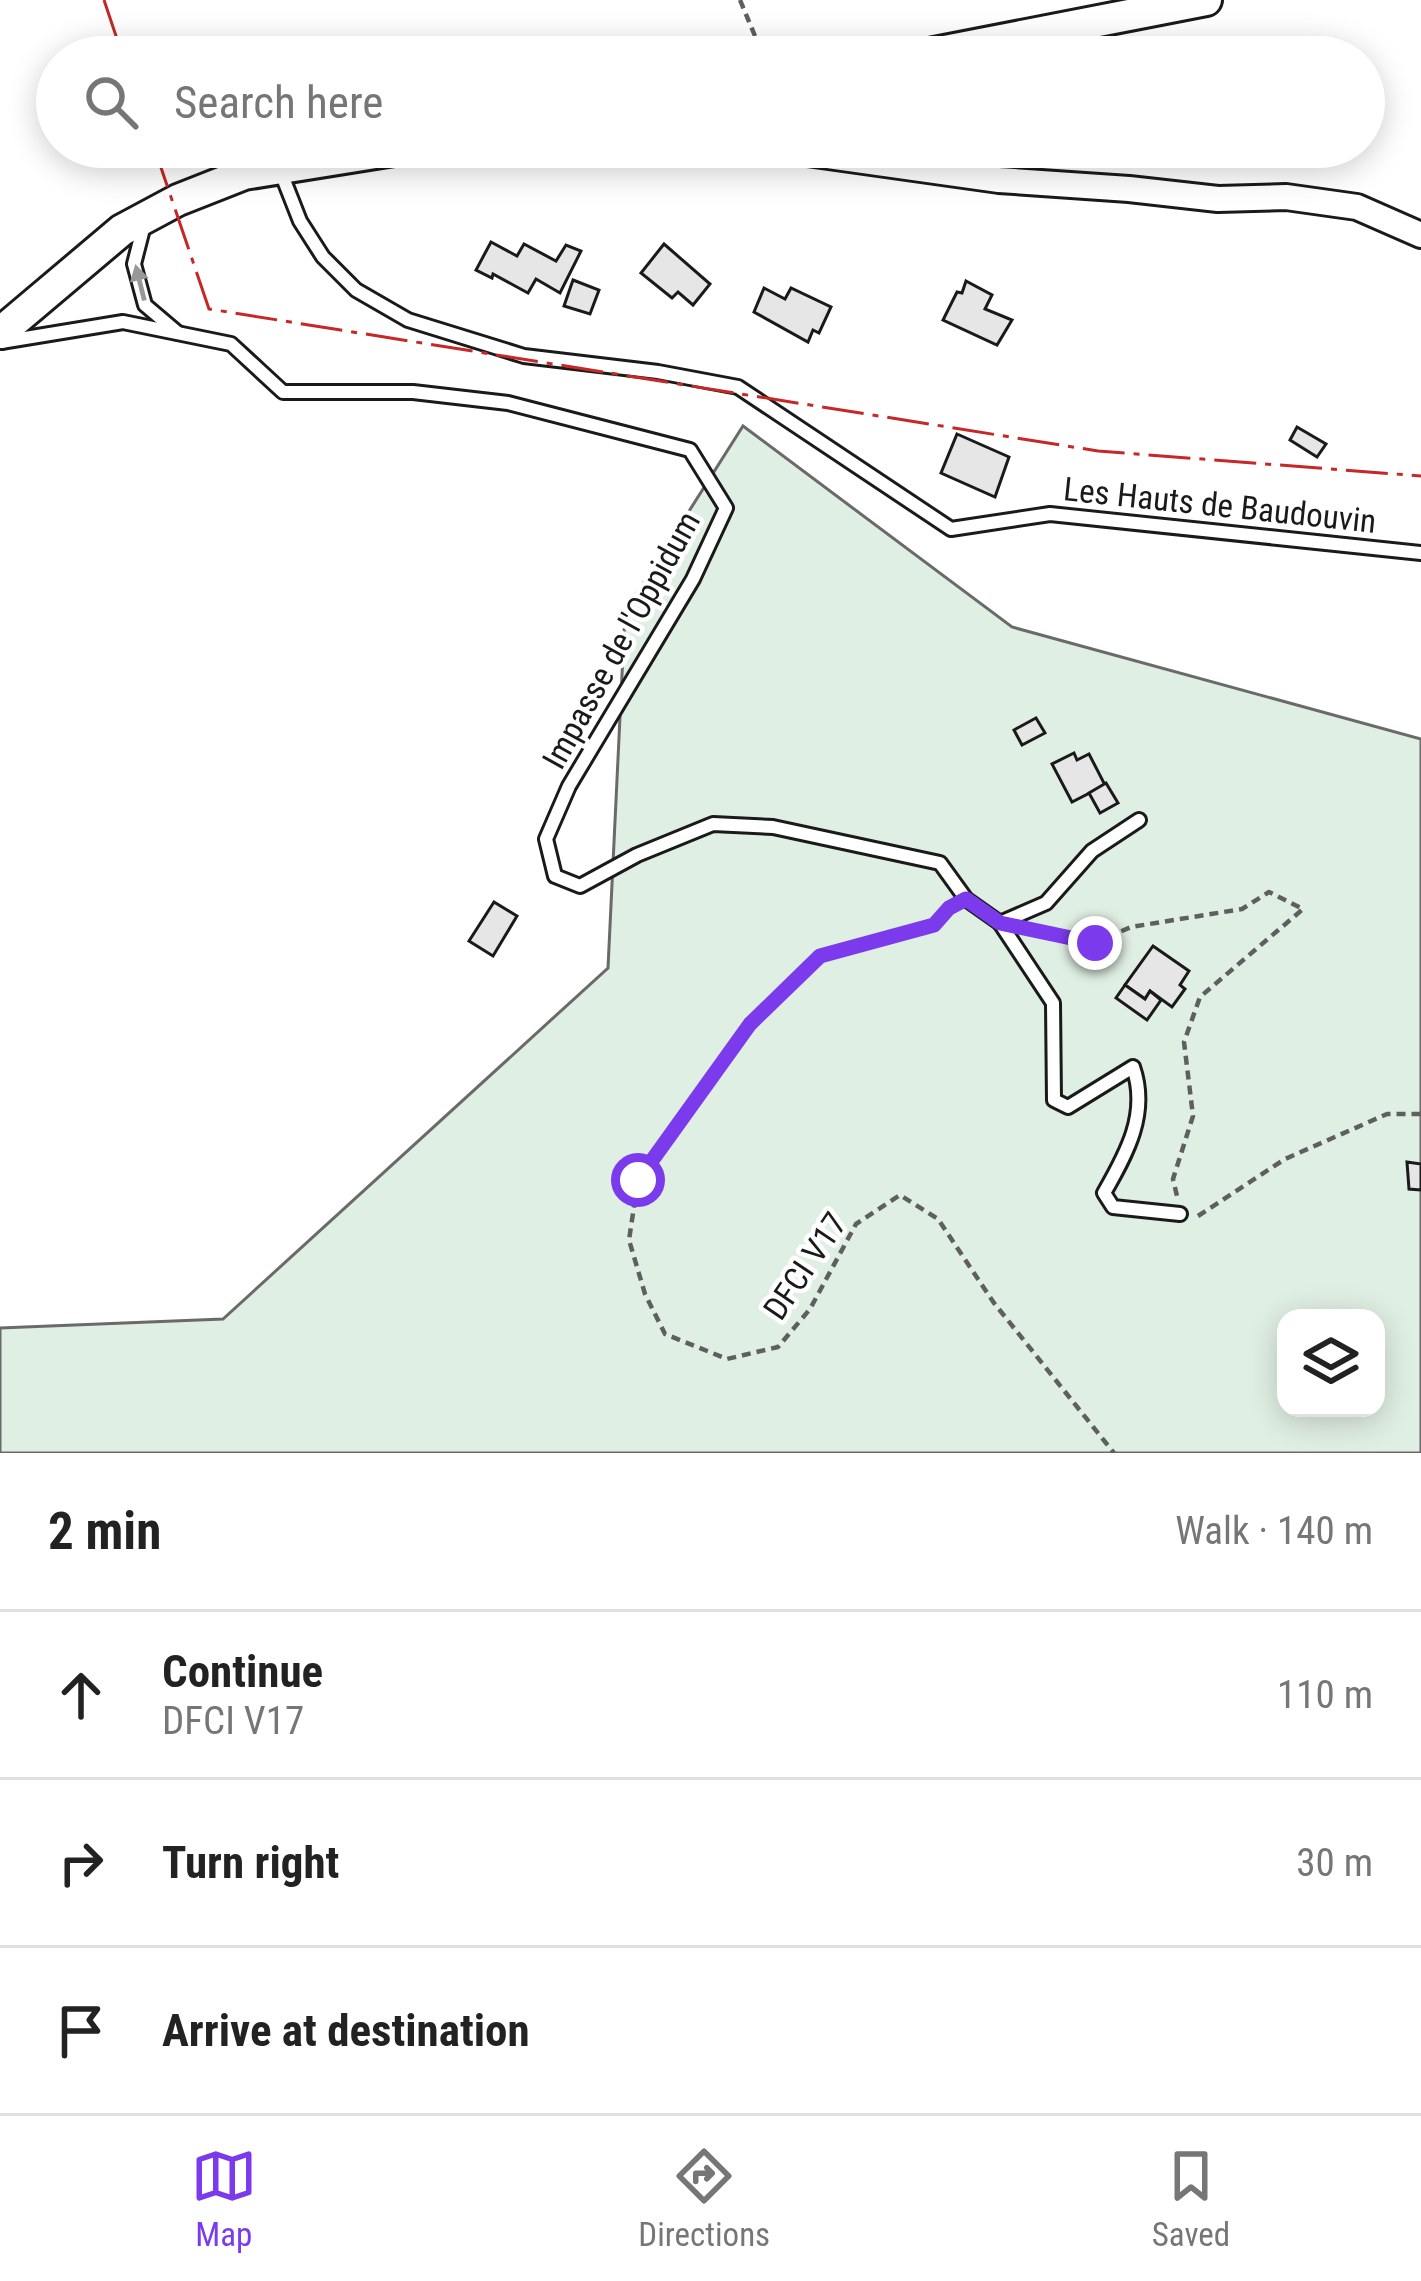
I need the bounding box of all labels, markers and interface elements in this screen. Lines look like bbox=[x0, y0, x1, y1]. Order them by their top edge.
search box bbox=[36, 36, 1385, 168]
icon: search bbox=[78, 69, 144, 135]
text: Search here bbox=[174, 76, 383, 129]
one-way arrow bbox=[129, 264, 148, 301]
street label: Les Hauts de Baudouvin bbox=[1062, 469, 1378, 541]
street label: Impasse de l'Oppidum bbox=[534, 505, 708, 775]
route end bbox=[1068, 916, 1122, 970]
route start bbox=[611, 1153, 665, 1207]
street label: DFCI V17 bbox=[755, 1205, 855, 1327]
map controls bbox=[1277, 1309, 1385, 1417]
button: layers bbox=[1277, 1309, 1385, 1417]
text: 2 min bbox=[48, 1502, 161, 1561]
text: Walk · 140 m bbox=[1175, 1508, 1373, 1554]
text: Continue bbox=[162, 1645, 323, 1698]
icon: ahead bbox=[48, 1662, 114, 1728]
text: 110 m bbox=[1277, 1672, 1373, 1718]
text: DFCI V17 bbox=[162, 1698, 304, 1744]
icon: right bbox=[48, 1830, 114, 1896]
text: Turn right bbox=[162, 1836, 339, 1889]
text: 30 m bbox=[1296, 1840, 1373, 1886]
icon: arrive bbox=[48, 1998, 114, 2064]
text: Arrive at destination bbox=[162, 2004, 530, 2057]
tab: Map bbox=[191, 2143, 257, 2254]
tab: Directions bbox=[638, 2143, 770, 2254]
tab: Saved bbox=[1152, 2143, 1230, 2254]

